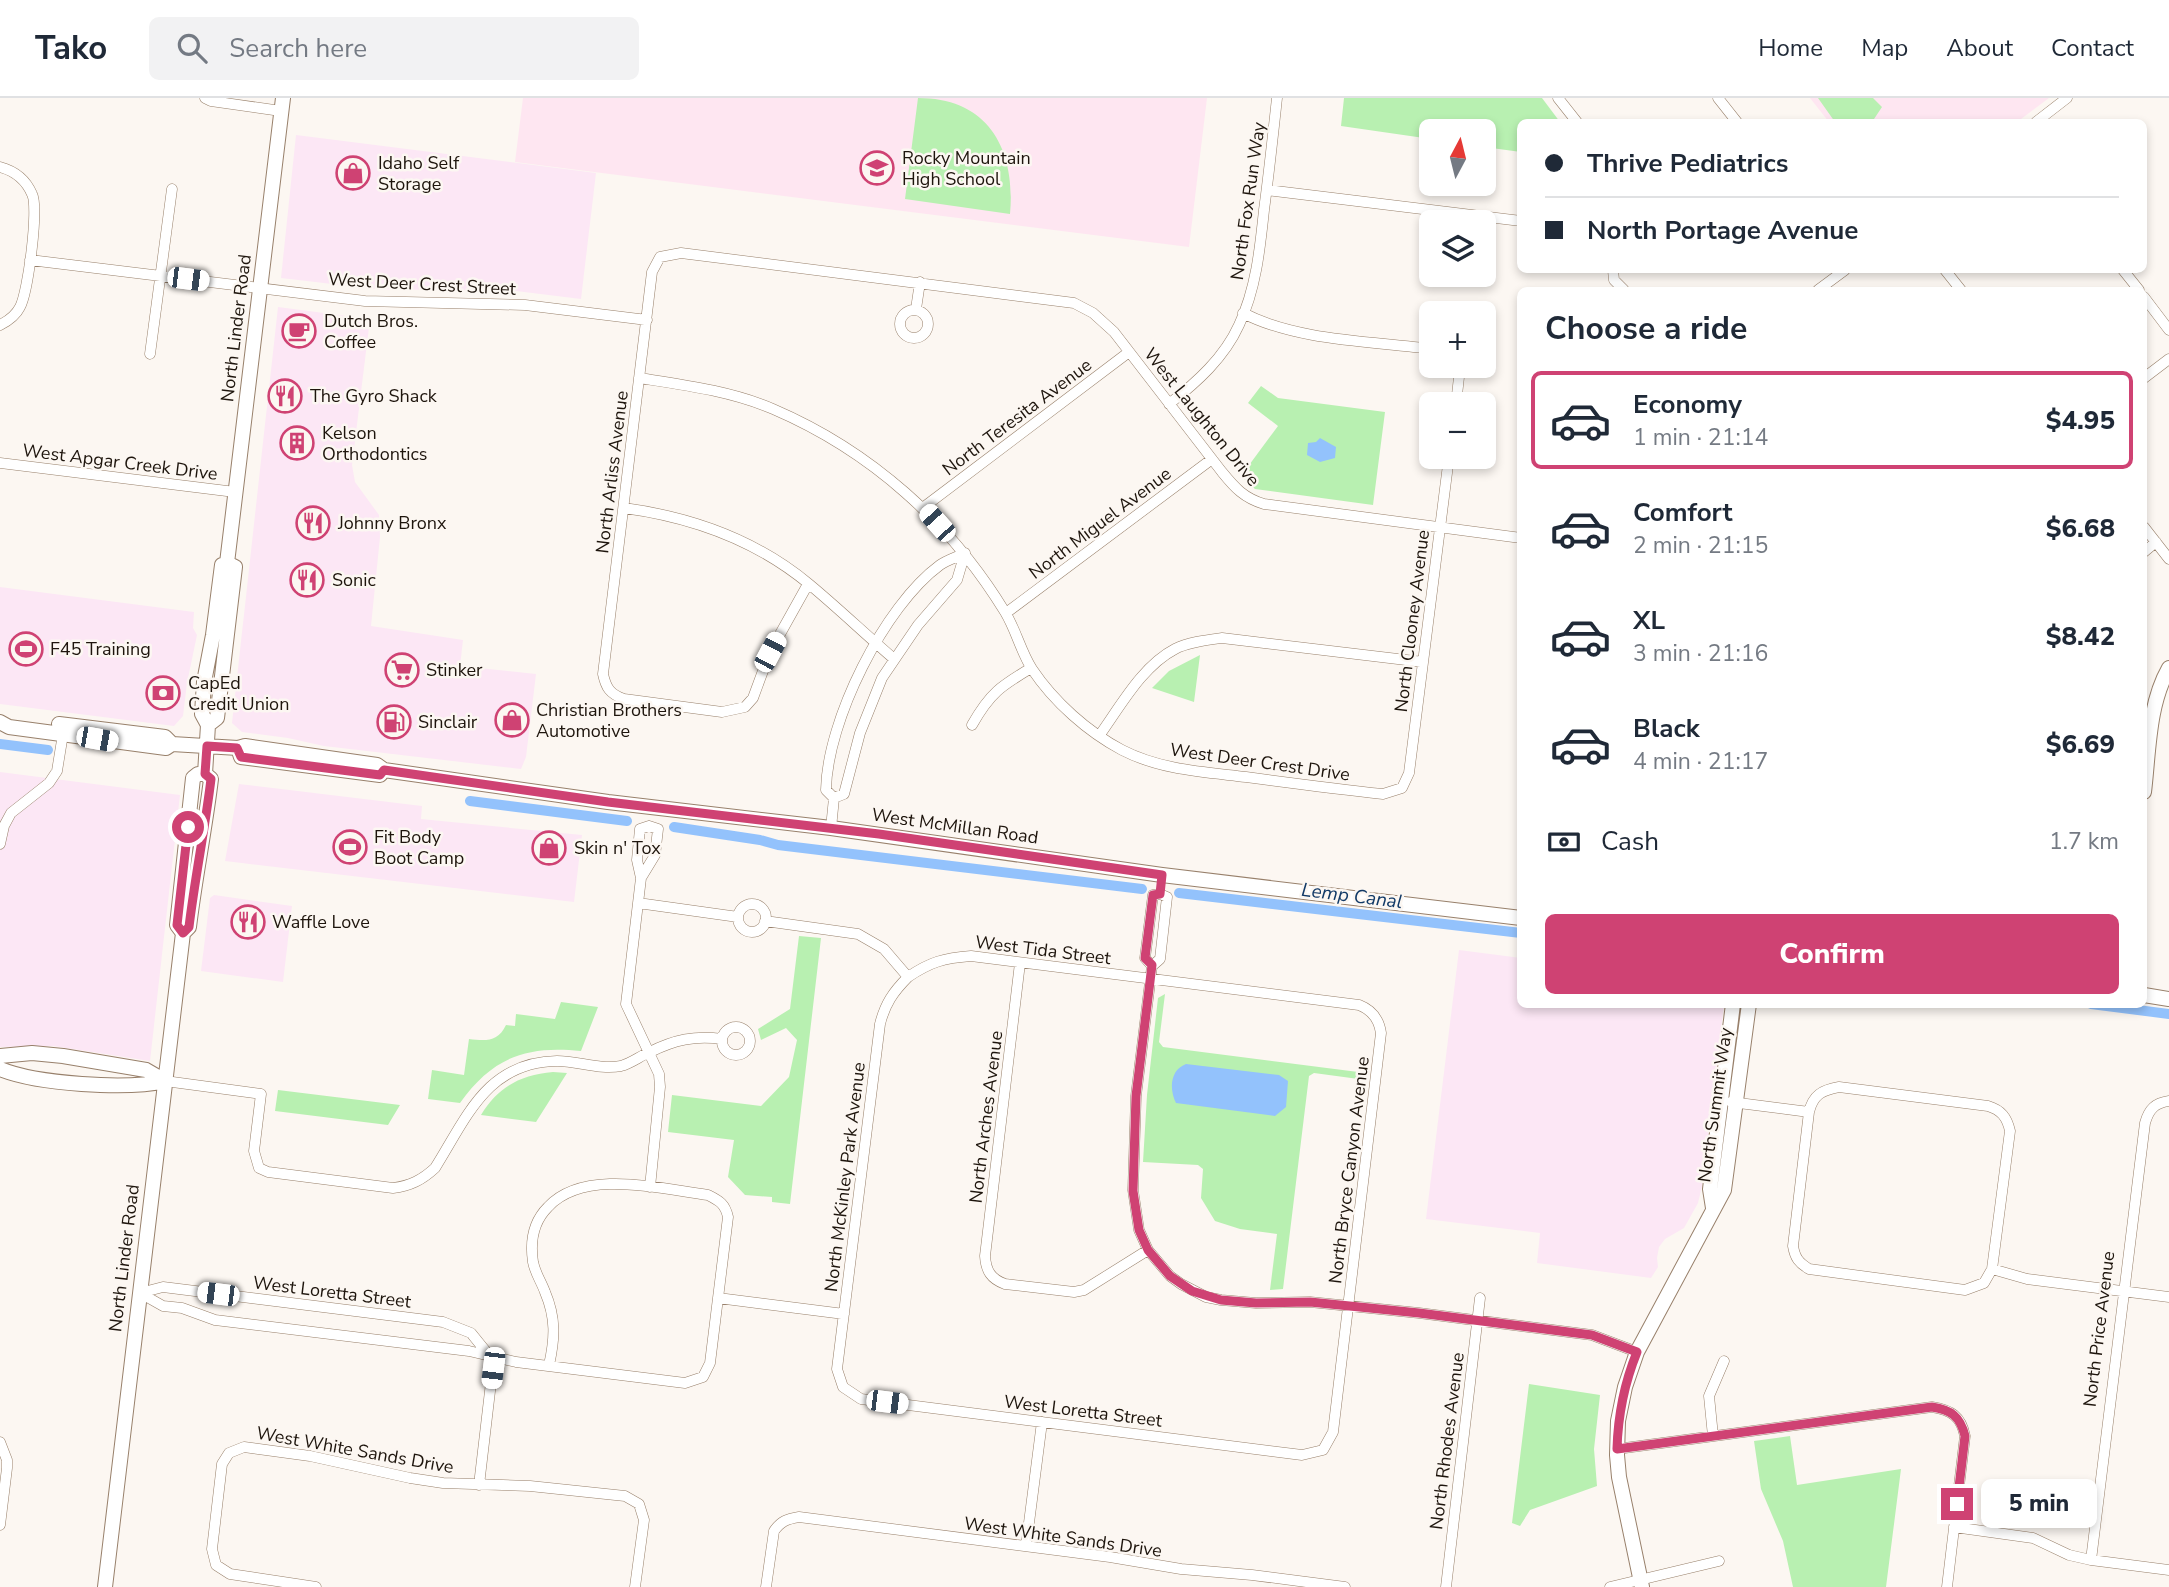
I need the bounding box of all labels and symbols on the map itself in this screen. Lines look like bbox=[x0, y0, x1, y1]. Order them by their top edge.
north arrow bbox=[1419, 119, 1496, 196]
street label: North Fox Run Way bbox=[1225, 120, 1271, 282]
place label: Rocky Mountain High School bbox=[902, 146, 1031, 191]
school or university icon: Rocky Mountain High School bbox=[858, 149, 896, 187]
place label: Idaho Self Storage bbox=[378, 151, 460, 196]
shop icon: Idaho Self Storage bbox=[334, 154, 372, 192]
street label: North Linder Road bbox=[215, 253, 257, 403]
car bbox=[166, 266, 211, 292]
street label: West Deer Crest Street bbox=[327, 267, 517, 301]
place label: Dutch Bros. Coffee bbox=[324, 309, 418, 354]
cafe icon: Dutch Bros. Coffee bbox=[280, 312, 318, 350]
street label: West Laughton Drive bbox=[1139, 343, 1265, 491]
street label: North Teresita Avenue bbox=[938, 353, 1096, 481]
restaurant icon: The Gyro Shack bbox=[266, 377, 304, 415]
place label: The Gyro Shack bbox=[310, 384, 438, 408]
street label: North Arliss Avenue bbox=[590, 389, 634, 555]
place label: Kelson Orthodontics bbox=[322, 421, 427, 466]
building icon: Kelson Orthodontics bbox=[278, 424, 316, 462]
street label: West Apgar Creek Drive bbox=[21, 438, 219, 486]
street label: North Miguel Avenue bbox=[1024, 462, 1176, 584]
car bbox=[916, 500, 959, 546]
restaurant icon: Johnny Bronx bbox=[294, 504, 332, 542]
place label: Johnny Bronx bbox=[337, 511, 447, 535]
street label: North Clooney Avenue bbox=[1389, 528, 1435, 714]
restaurant icon: Sonic bbox=[288, 561, 326, 599]
place label: Sonic bbox=[332, 568, 376, 592]
car bbox=[751, 629, 790, 675]
sports icon: F45 Training bbox=[7, 630, 45, 668]
place label: F45 Training bbox=[50, 637, 151, 661]
supermarket icon: Stinker bbox=[383, 651, 421, 689]
place label: Stinker bbox=[426, 658, 483, 682]
place label: CapEd Credit Union bbox=[188, 671, 289, 716]
bank icon: CapEd Credit Union bbox=[144, 674, 182, 712]
place label: Christian Brothers Automotive bbox=[536, 698, 682, 743]
shop icon: Christian Brothers Automotive bbox=[493, 701, 531, 739]
fuel station icon: Sinclair bbox=[375, 703, 413, 741]
place label: Sinclair bbox=[418, 710, 478, 734]
car bbox=[75, 725, 120, 753]
street label: West Deer Crest Drive bbox=[1168, 737, 1352, 787]
street label: West McMillan Road bbox=[870, 802, 1040, 850]
route start bbox=[172, 811, 204, 843]
place label: Fit Body Boot Camp bbox=[374, 825, 464, 870]
sports icon: Fit Body Boot Camp bbox=[331, 828, 369, 866]
shop icon: Skin n' Tox bbox=[530, 829, 568, 867]
place label: Skin n' Tox bbox=[574, 836, 661, 860]
water label: Lemp Canal bbox=[1300, 877, 1404, 915]
restaurant icon: Waffle Love bbox=[229, 903, 267, 941]
place label: Waffle Love bbox=[272, 910, 370, 934]
street label: West Tida Street bbox=[974, 930, 1113, 970]
street label: North Summit Way bbox=[1692, 1025, 1738, 1184]
street label: North Arches Avenue bbox=[964, 1029, 1008, 1205]
street label: North Bryce Canyon Avenue bbox=[1323, 1055, 1375, 1285]
street label: North McKinley Park Avenue bbox=[819, 1061, 871, 1293]
street label: North Linder Road bbox=[103, 1183, 145, 1333]
street label: North Price Avenue bbox=[2078, 1250, 2120, 1408]
street label: West Loretta Street bbox=[252, 1270, 413, 1314]
car bbox=[196, 1281, 241, 1307]
car bbox=[481, 1346, 506, 1390]
street label: North Rhodes Avenue bbox=[1424, 1351, 1470, 1531]
car bbox=[865, 1389, 910, 1415]
street label: West Loretta Street bbox=[1003, 1389, 1164, 1433]
street label: West White Sands Drive bbox=[255, 1421, 455, 1479]
callout: 5 min bbox=[1982, 1480, 2097, 1528]
route end bbox=[1941, 1488, 1973, 1520]
street label: West White Sands Drive bbox=[962, 1511, 1164, 1563]

